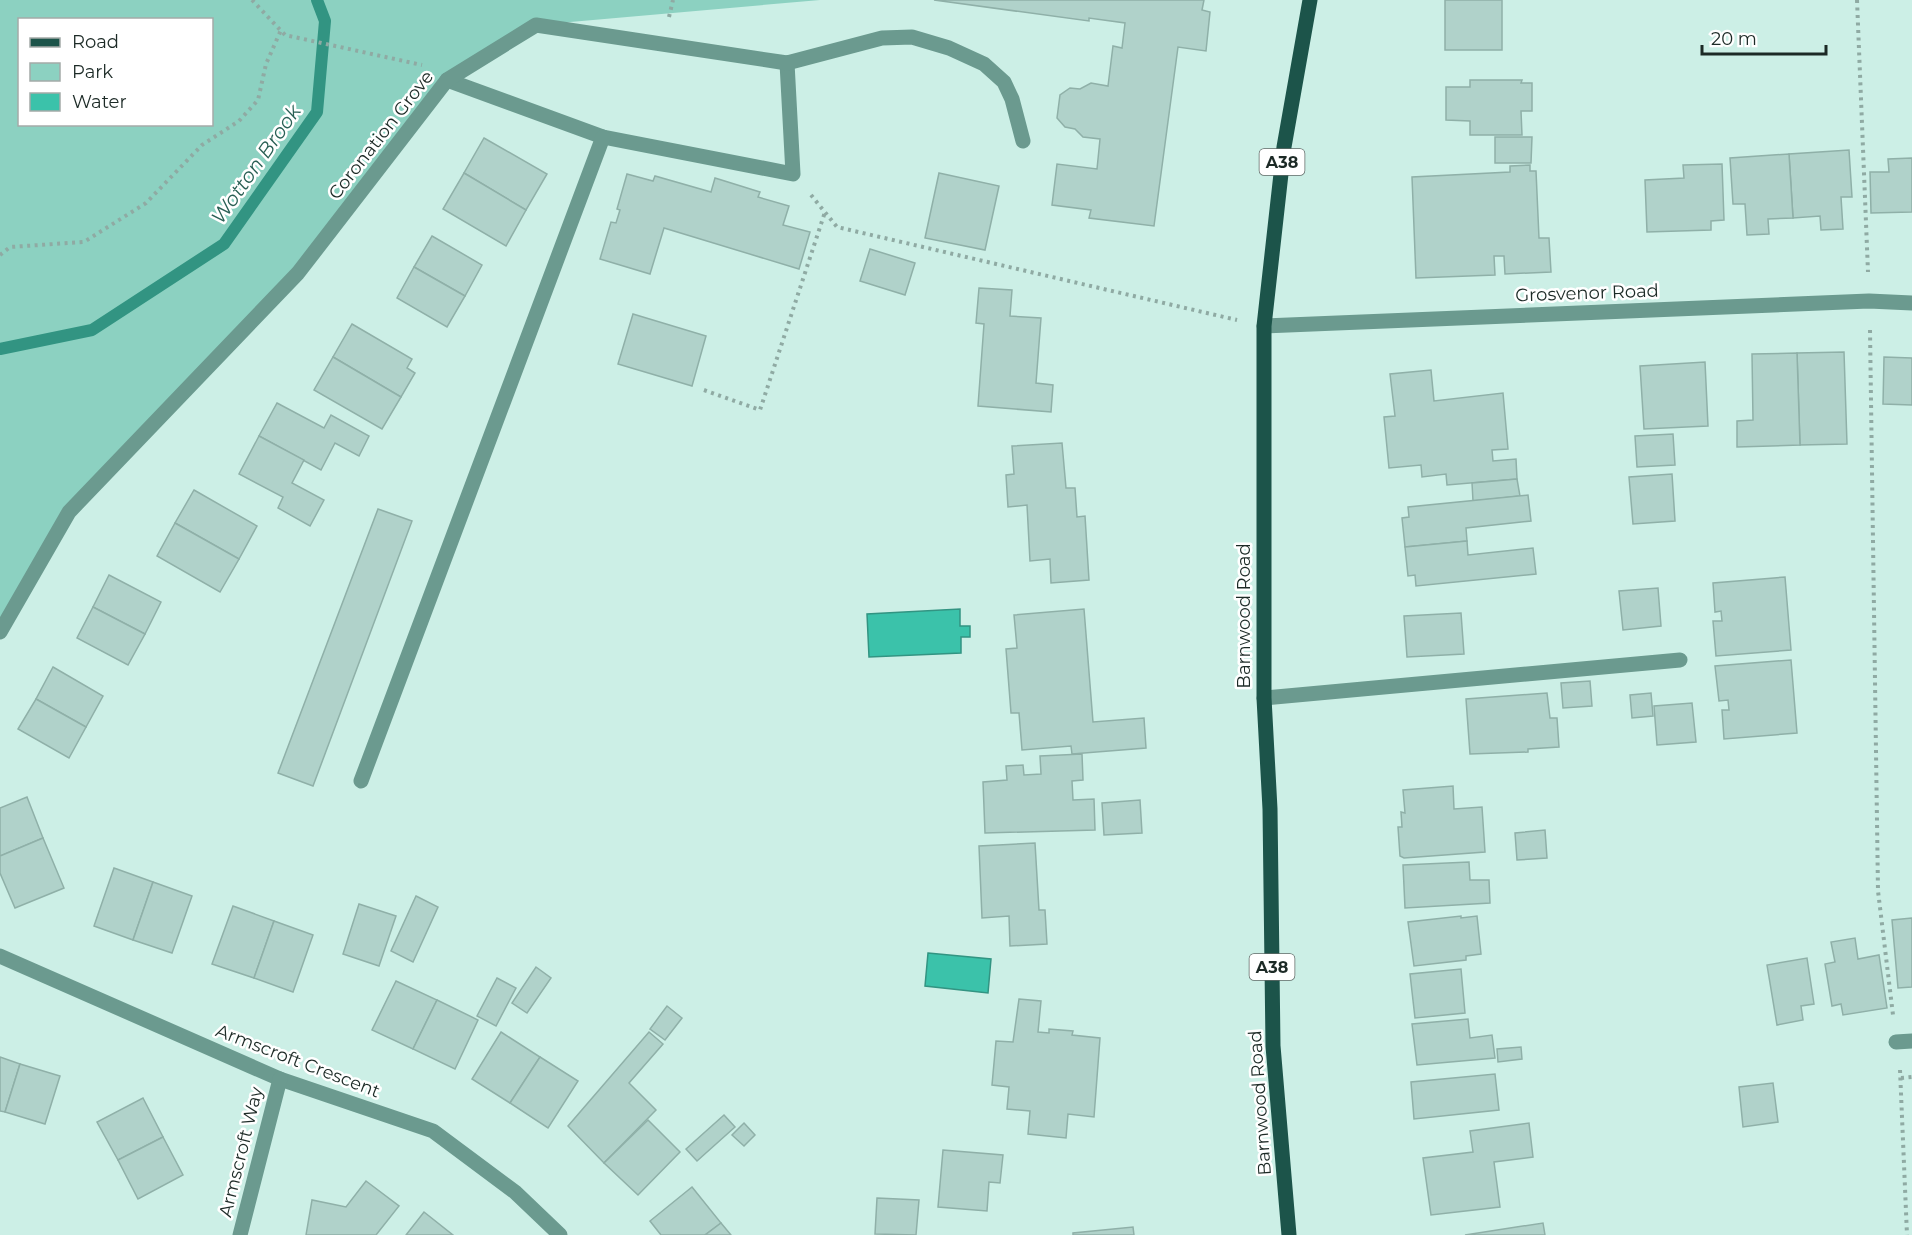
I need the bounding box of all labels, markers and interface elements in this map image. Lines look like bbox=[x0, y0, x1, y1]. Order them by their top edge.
legend bbox=[18, 18, 213, 126]
scale bar bbox=[1702, 18, 1826, 56]
text: 20 m bbox=[1711, 28, 1757, 50]
text: Road bbox=[72, 31, 119, 53]
text: Park bbox=[72, 61, 113, 83]
street label: Coronation Grove bbox=[324, 66, 438, 204]
text: Water bbox=[72, 91, 127, 113]
water label: Wotton Brook bbox=[206, 99, 307, 228]
road number: A38 bbox=[1260, 149, 1304, 175]
street label: Grosvenor Road bbox=[1515, 280, 1659, 306]
street label: Barnwood Road bbox=[1233, 543, 1255, 689]
road number: A38 bbox=[1250, 954, 1294, 980]
street label: Armscroft Crescent bbox=[213, 1020, 383, 1102]
street label: Barnwood Road bbox=[1244, 1030, 1276, 1176]
street label: Armscroft Way bbox=[214, 1084, 268, 1219]

